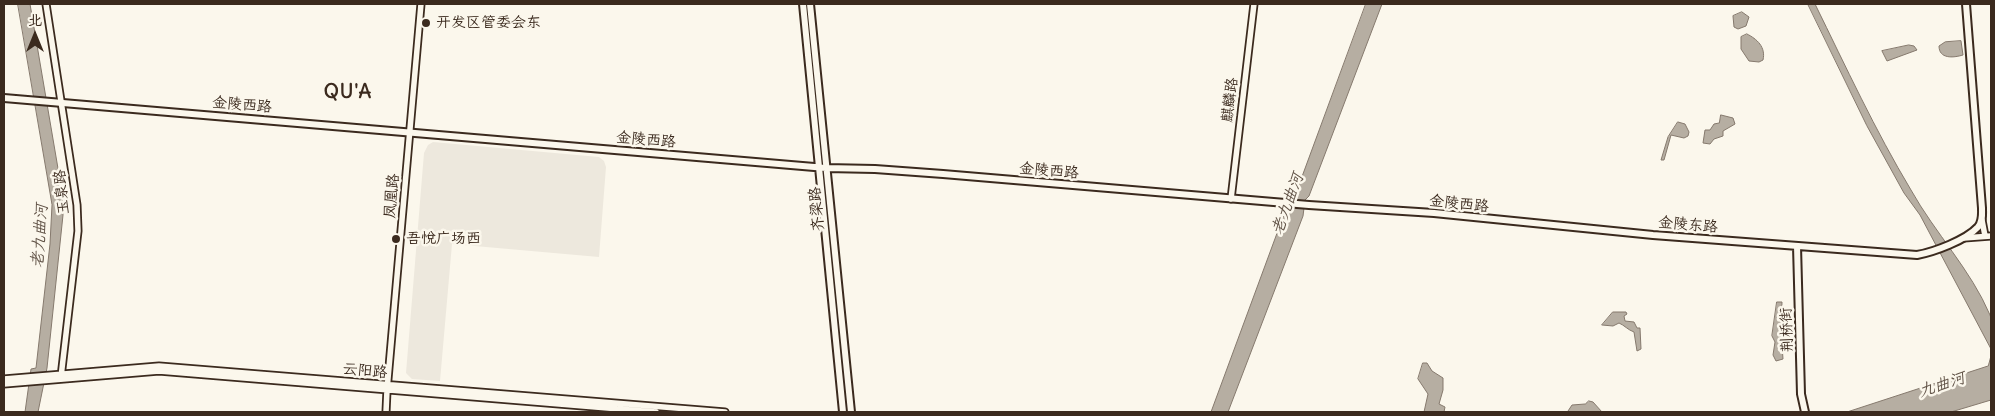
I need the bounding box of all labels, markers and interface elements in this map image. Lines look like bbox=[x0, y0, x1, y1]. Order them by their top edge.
north arrow bbox=[10, 10, 60, 60]
text: 北 bbox=[28, 11, 42, 29]
place label: 开发区管委会东 bbox=[436, 14, 541, 32]
marker: 开发区管委会东 bbox=[420, 17, 432, 29]
street label: 麒麟路 bbox=[1218, 77, 1242, 123]
district label: QU'A bbox=[323, 80, 373, 104]
street label: 金陵西路 bbox=[211, 93, 273, 117]
street label: 金陵西路 bbox=[615, 128, 677, 152]
street label: 金陵西路 bbox=[1018, 159, 1080, 183]
street label: 玉泉路 bbox=[51, 169, 73, 215]
water label: 老九曲河 bbox=[1268, 171, 1308, 237]
street label: 凤凰路 bbox=[381, 173, 403, 219]
street label: 齐梁路 bbox=[806, 186, 828, 232]
street label: 金陵西路 bbox=[1428, 192, 1490, 216]
water label: 老九曲河 bbox=[28, 203, 52, 269]
street label: 金陵东路 bbox=[1657, 213, 1719, 237]
place label: 吾悦广场西 bbox=[406, 230, 481, 248]
marker: 吾悦广场西 bbox=[390, 233, 402, 245]
street label: 荆桥街 bbox=[1777, 307, 1797, 353]
street label: 云阳路 bbox=[342, 360, 388, 382]
water label: 九曲河 bbox=[1916, 368, 1968, 402]

